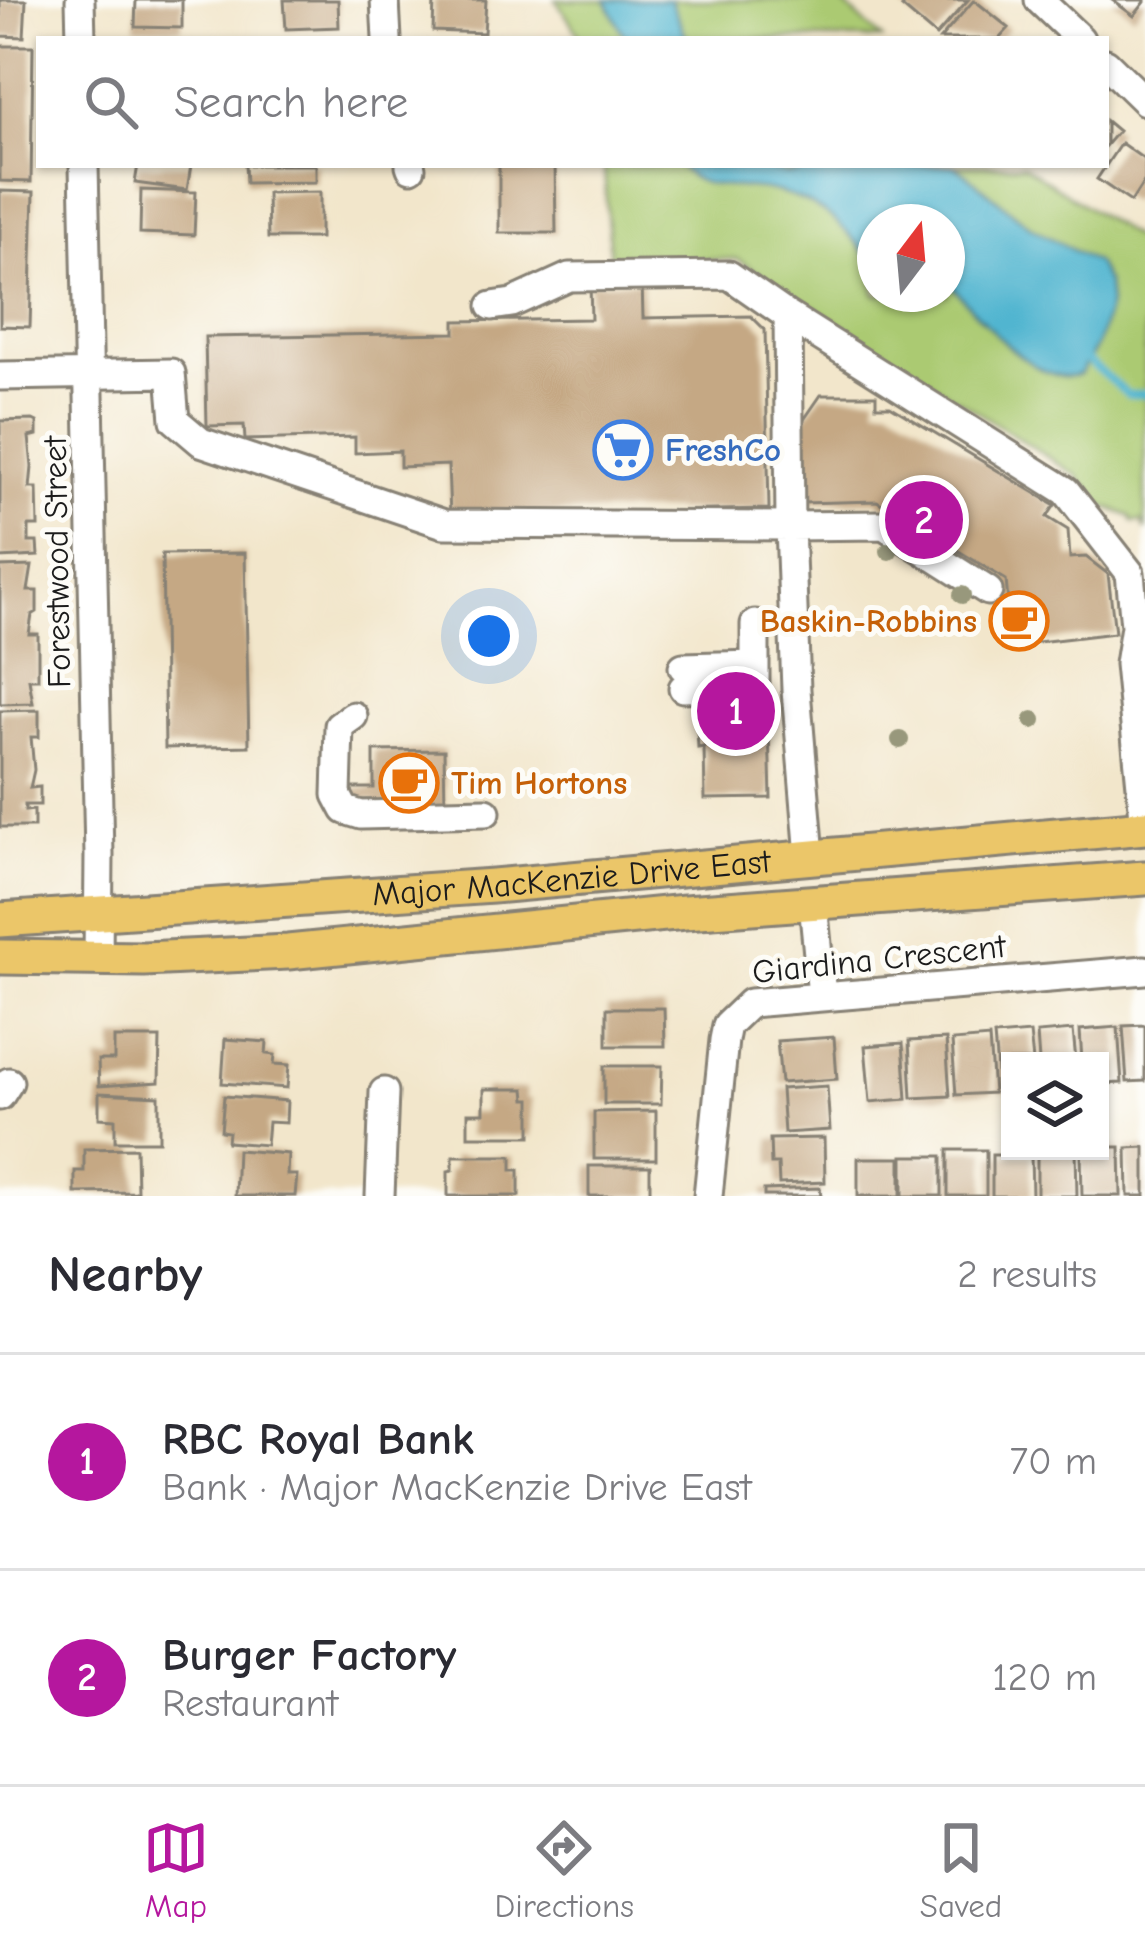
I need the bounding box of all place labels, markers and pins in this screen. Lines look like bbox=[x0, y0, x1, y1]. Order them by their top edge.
supermarket icon: FreshCo bbox=[592, 419, 654, 481]
place label: FreshCo bbox=[665, 431, 781, 469]
pin: 2 bbox=[885, 475, 963, 565]
cafe icon: Baskin-Robbins bbox=[988, 590, 1050, 652]
place label: Baskin-Robbins bbox=[760, 602, 977, 640]
pin: 1 bbox=[697, 666, 775, 756]
cafe icon: Tim Hortons bbox=[378, 752, 440, 814]
place label: Tim Hortons bbox=[451, 764, 627, 802]

